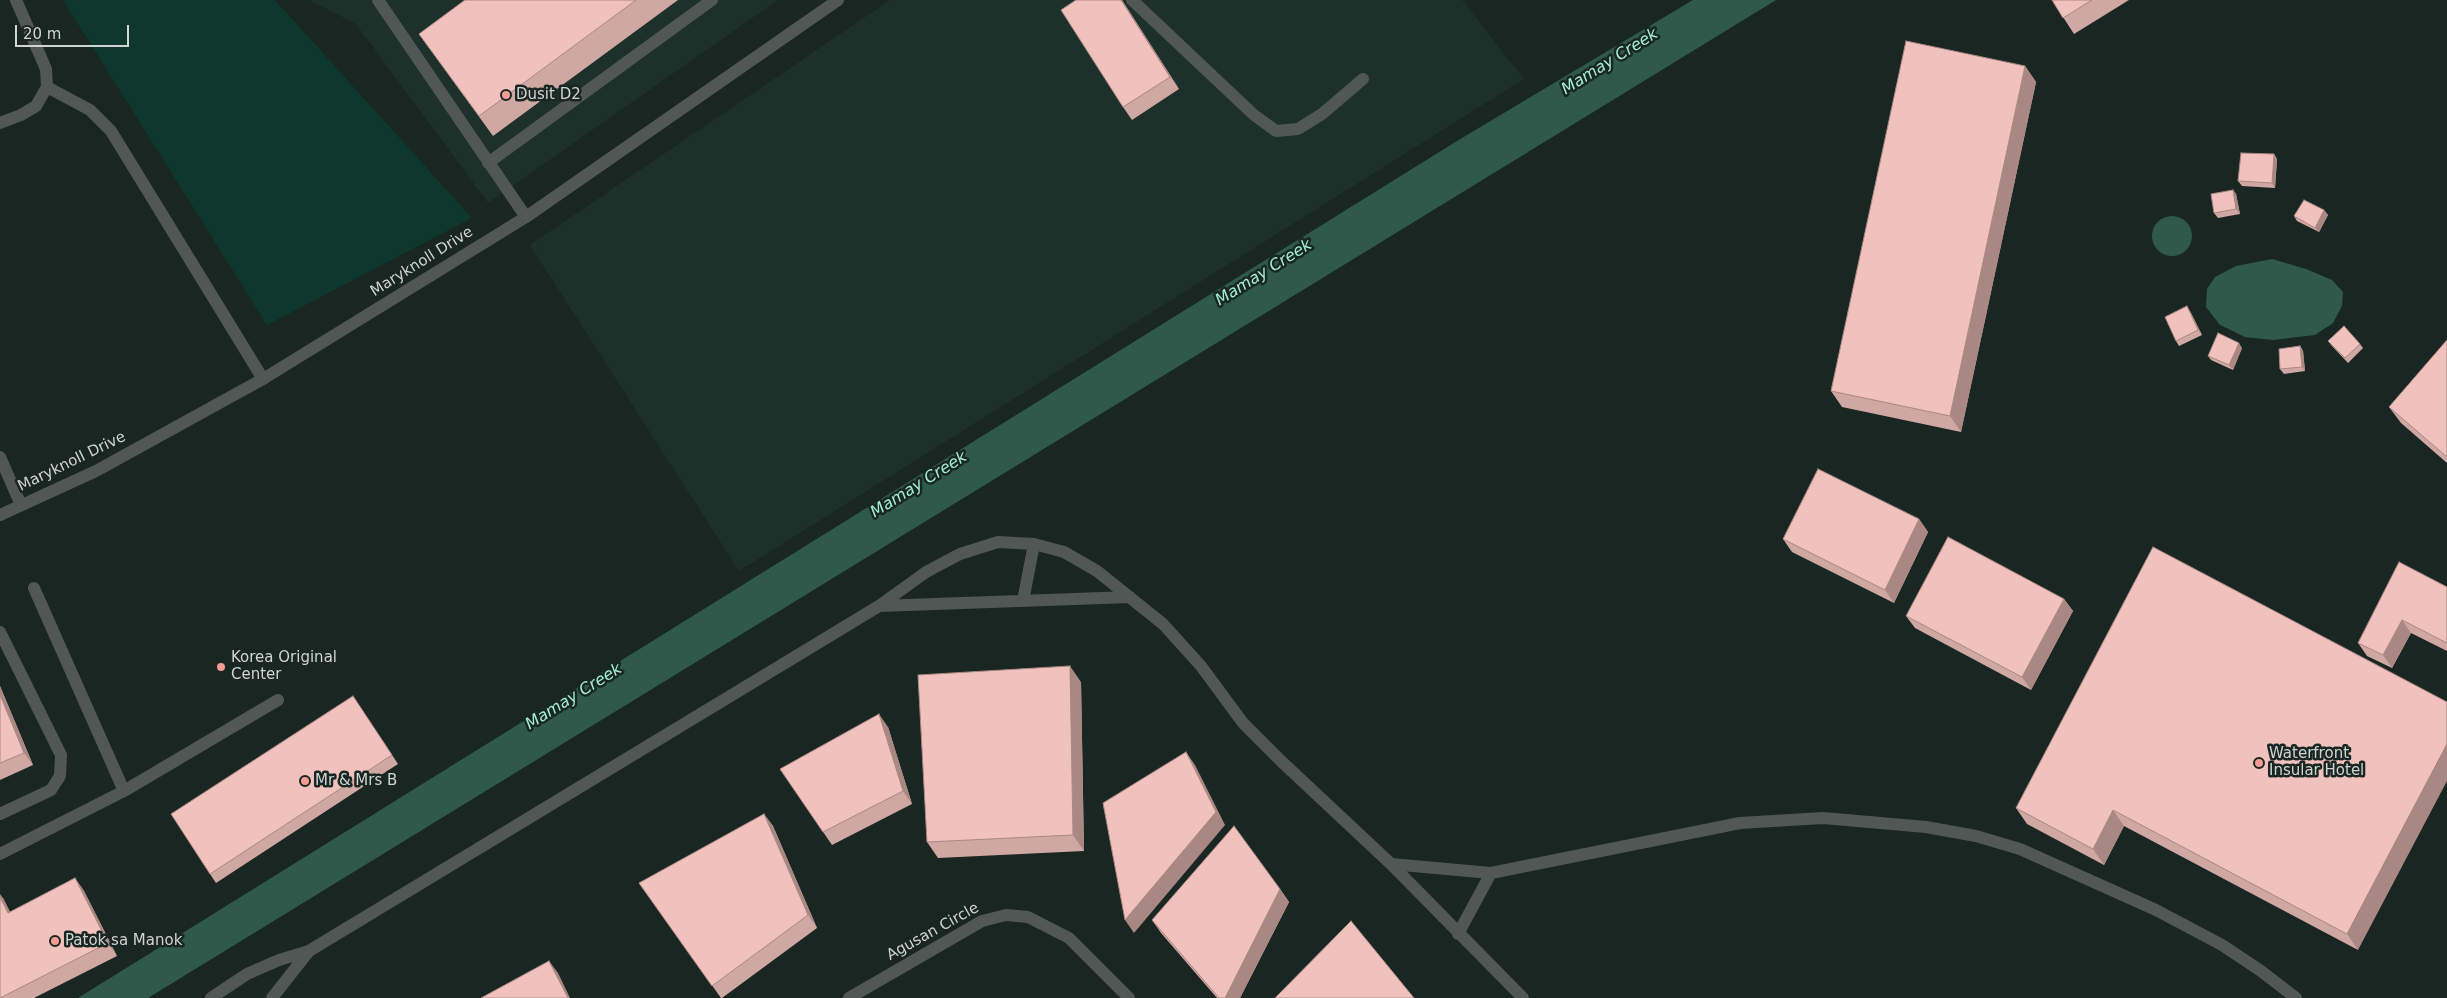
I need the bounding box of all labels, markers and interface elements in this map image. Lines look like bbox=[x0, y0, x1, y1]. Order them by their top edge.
scale bar bbox=[18, 15, 131, 47]
text: 20 m bbox=[23, 25, 61, 43]
water label: Mamay Creek bbox=[1558, 25, 1662, 99]
place label: Dusit D2 bbox=[516, 86, 581, 104]
marker: Dusit D2 bbox=[500, 89, 512, 101]
street label: Maryknoll Drive bbox=[367, 223, 477, 301]
water label: Mamay Creek bbox=[1212, 236, 1316, 310]
street label: Maryknoll Drive bbox=[15, 428, 129, 496]
water label: Mamay Creek bbox=[867, 448, 971, 522]
place label: Korea Original Center bbox=[231, 649, 337, 684]
water label: Mamay Creek bbox=[522, 660, 626, 734]
marker: Korea Original Center bbox=[215, 661, 227, 673]
place label: Waterfront Insular Hotel bbox=[2269, 745, 2364, 780]
marker: Waterfront Insular Hotel bbox=[2253, 757, 2265, 769]
place label: Mr & Mrs B bbox=[315, 772, 397, 790]
marker: Mr & Mrs B bbox=[299, 775, 311, 787]
street label: Agusan Circle bbox=[884, 899, 982, 965]
place label: Patok sa Manok bbox=[65, 932, 182, 950]
marker: Patok sa Manok bbox=[49, 935, 61, 947]

